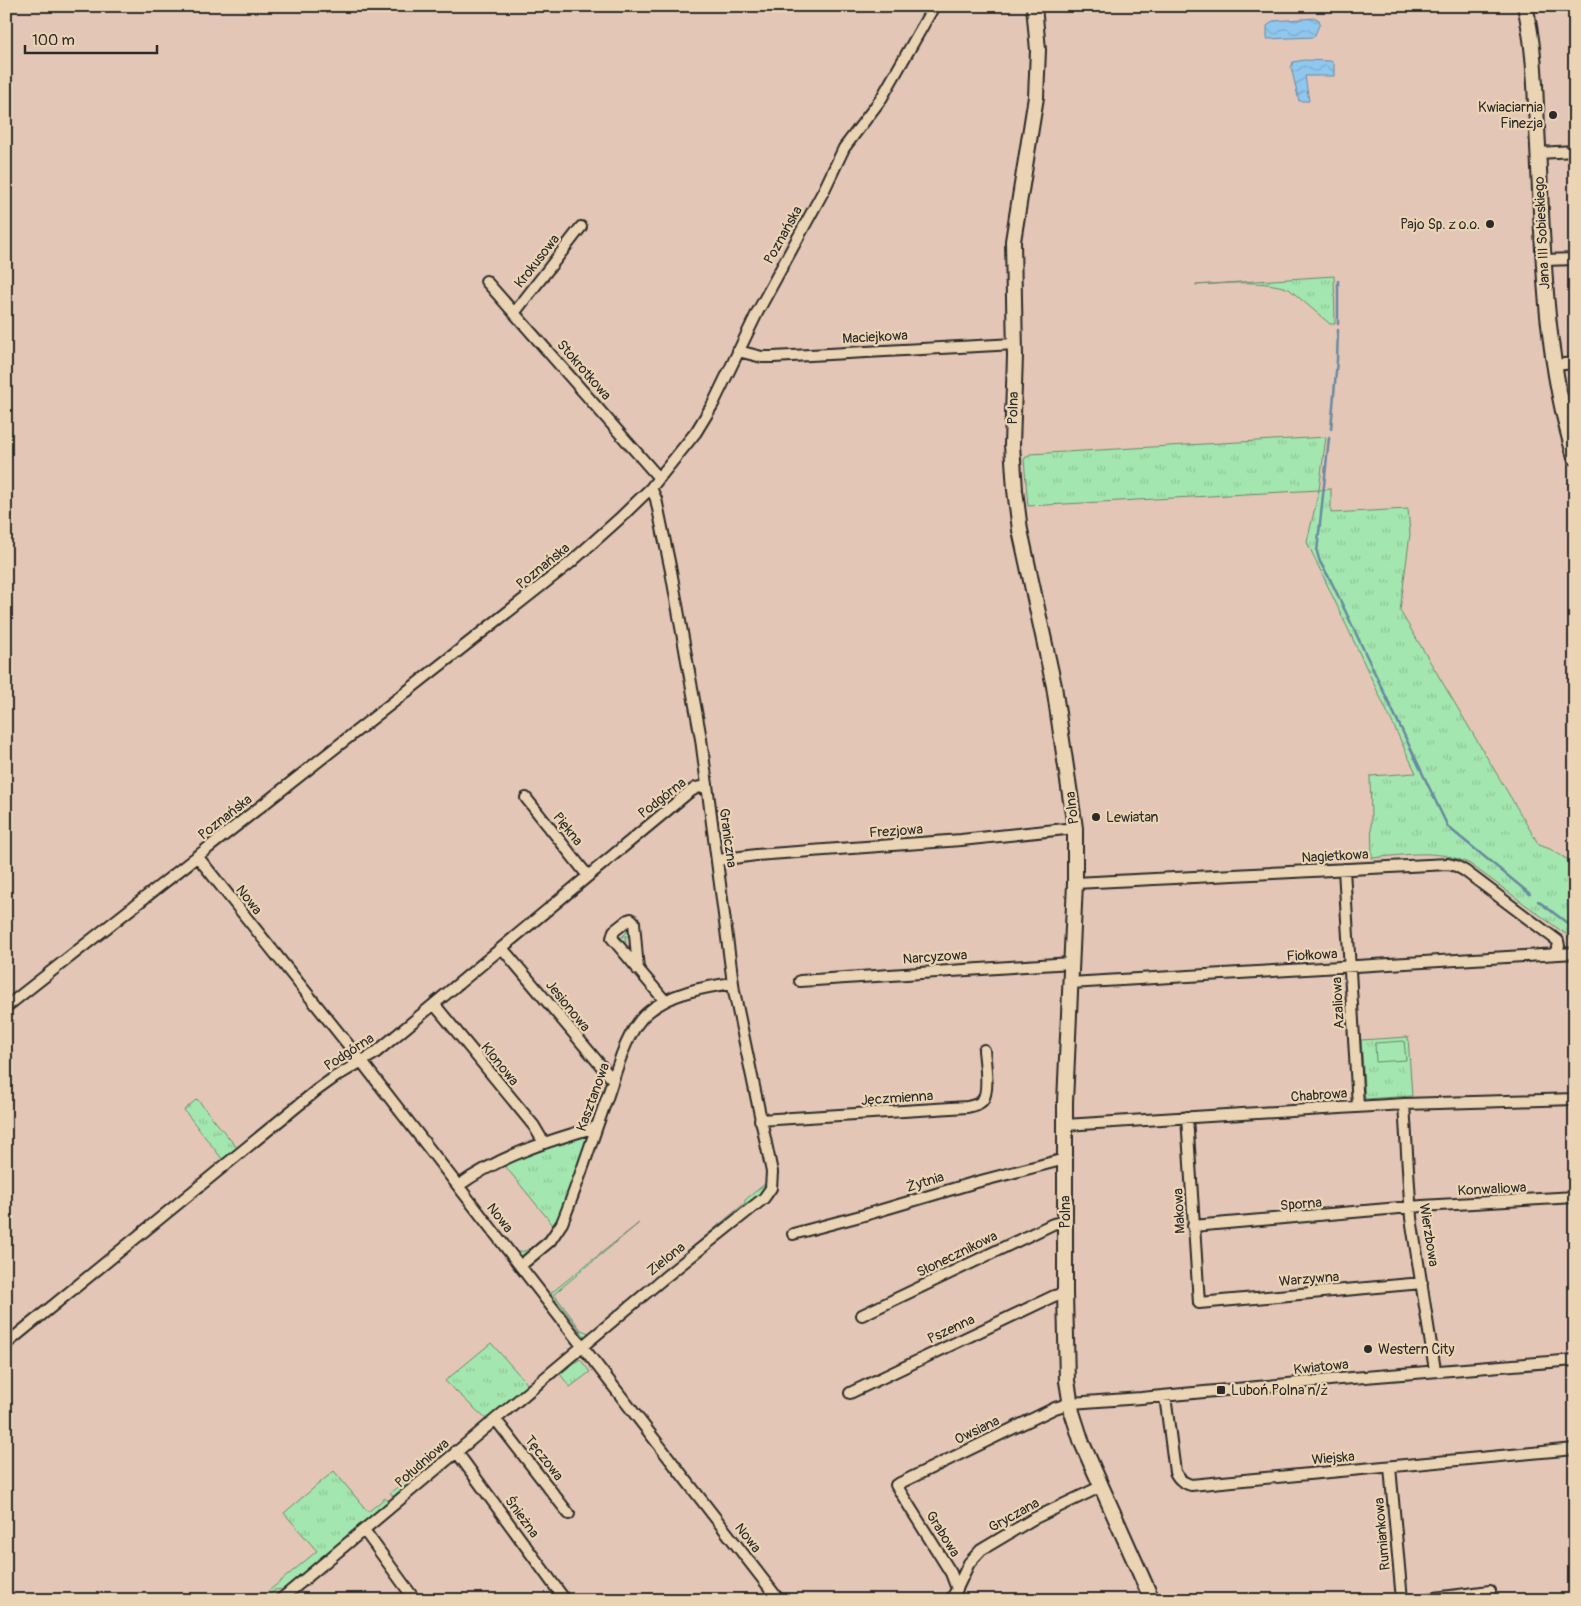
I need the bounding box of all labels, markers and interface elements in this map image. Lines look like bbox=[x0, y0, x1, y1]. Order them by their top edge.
scale bar bbox=[25, 22, 158, 54]
text: 100 m bbox=[32, 31, 75, 50]
place label: Kwiaciarnia Finezja bbox=[1478, 99, 1543, 132]
marker: Kwiaciarnia Finezja bbox=[1547, 109, 1559, 121]
street label: Jana III Sobieskiego bbox=[1531, 176, 1553, 290]
street label: Poznańska bbox=[760, 203, 806, 267]
place label: Pajo Sp. z o.o. bbox=[1400, 216, 1480, 233]
marker: Pajo Sp. z o.o. bbox=[1484, 218, 1496, 230]
street label: Krokusowa bbox=[511, 231, 563, 291]
street label: Maciejkowa bbox=[842, 327, 908, 347]
street label: Stokrotkowa bbox=[553, 336, 615, 404]
street label: Polna bbox=[1004, 391, 1022, 425]
street label: Poznańska bbox=[513, 539, 573, 593]
street label: Podgórna bbox=[635, 774, 689, 822]
street label: Poznańska bbox=[195, 791, 255, 843]
street label: Polna bbox=[1062, 791, 1082, 825]
street label: Graniczna bbox=[715, 807, 741, 869]
street label: Piękna bbox=[549, 809, 587, 849]
place label: Lewiatan bbox=[1106, 809, 1159, 826]
marker: Lewiatan bbox=[1090, 811, 1102, 823]
street label: Frezjowa bbox=[869, 821, 923, 841]
street label: Nagietkowa bbox=[1301, 846, 1369, 866]
street label: Nowa bbox=[232, 882, 266, 918]
street label: Fiołkowa bbox=[1286, 945, 1338, 965]
street label: Narcyzowa bbox=[902, 946, 968, 968]
street label: Jesionowa bbox=[542, 977, 594, 1035]
street label: Azaliowa bbox=[1328, 977, 1348, 1029]
street label: Podgórna bbox=[321, 1030, 377, 1074]
street label: Klonowa bbox=[477, 1039, 523, 1089]
street label: Kasztanowa bbox=[573, 1060, 613, 1134]
street label: Chabrowa bbox=[1290, 1085, 1348, 1105]
street label: Jęczmienna bbox=[860, 1087, 934, 1109]
street label: Żytnia bbox=[904, 1168, 946, 1196]
street label: Konwaliowa bbox=[1457, 1179, 1527, 1199]
street label: Makowa bbox=[1169, 1188, 1189, 1234]
street label: Sporna bbox=[1279, 1194, 1323, 1214]
street label: Polna bbox=[1057, 1195, 1074, 1229]
street label: Nowa bbox=[483, 1200, 517, 1236]
street label: Wierzbowa bbox=[1416, 1202, 1442, 1268]
street label: Słonecznikowa bbox=[914, 1227, 1000, 1281]
street label: Zielona bbox=[644, 1239, 688, 1279]
street label: Warzywna bbox=[1278, 1268, 1340, 1290]
street label: Pszenna bbox=[925, 1311, 977, 1347]
place label: Western City bbox=[1378, 1341, 1454, 1358]
marker: Western City bbox=[1362, 1343, 1374, 1355]
street label: Kwiatowa bbox=[1293, 1356, 1349, 1378]
place label: Luboń Polna n/ż bbox=[1231, 1382, 1328, 1399]
marker: Luboń Polna n/ż bbox=[1215, 1384, 1227, 1396]
street label: Owsiana bbox=[952, 1412, 1002, 1448]
street label: Tęczowa bbox=[521, 1432, 567, 1484]
street label: Południowa bbox=[391, 1435, 453, 1491]
street label: Wiejska bbox=[1311, 1448, 1355, 1468]
street label: Śnieżna bbox=[501, 1492, 544, 1541]
street label: Gryczana bbox=[986, 1494, 1042, 1536]
street label: Rumiankowa bbox=[1370, 1497, 1394, 1571]
street label: Grabowa bbox=[922, 1508, 964, 1560]
street label: Nowa bbox=[731, 1520, 765, 1556]

